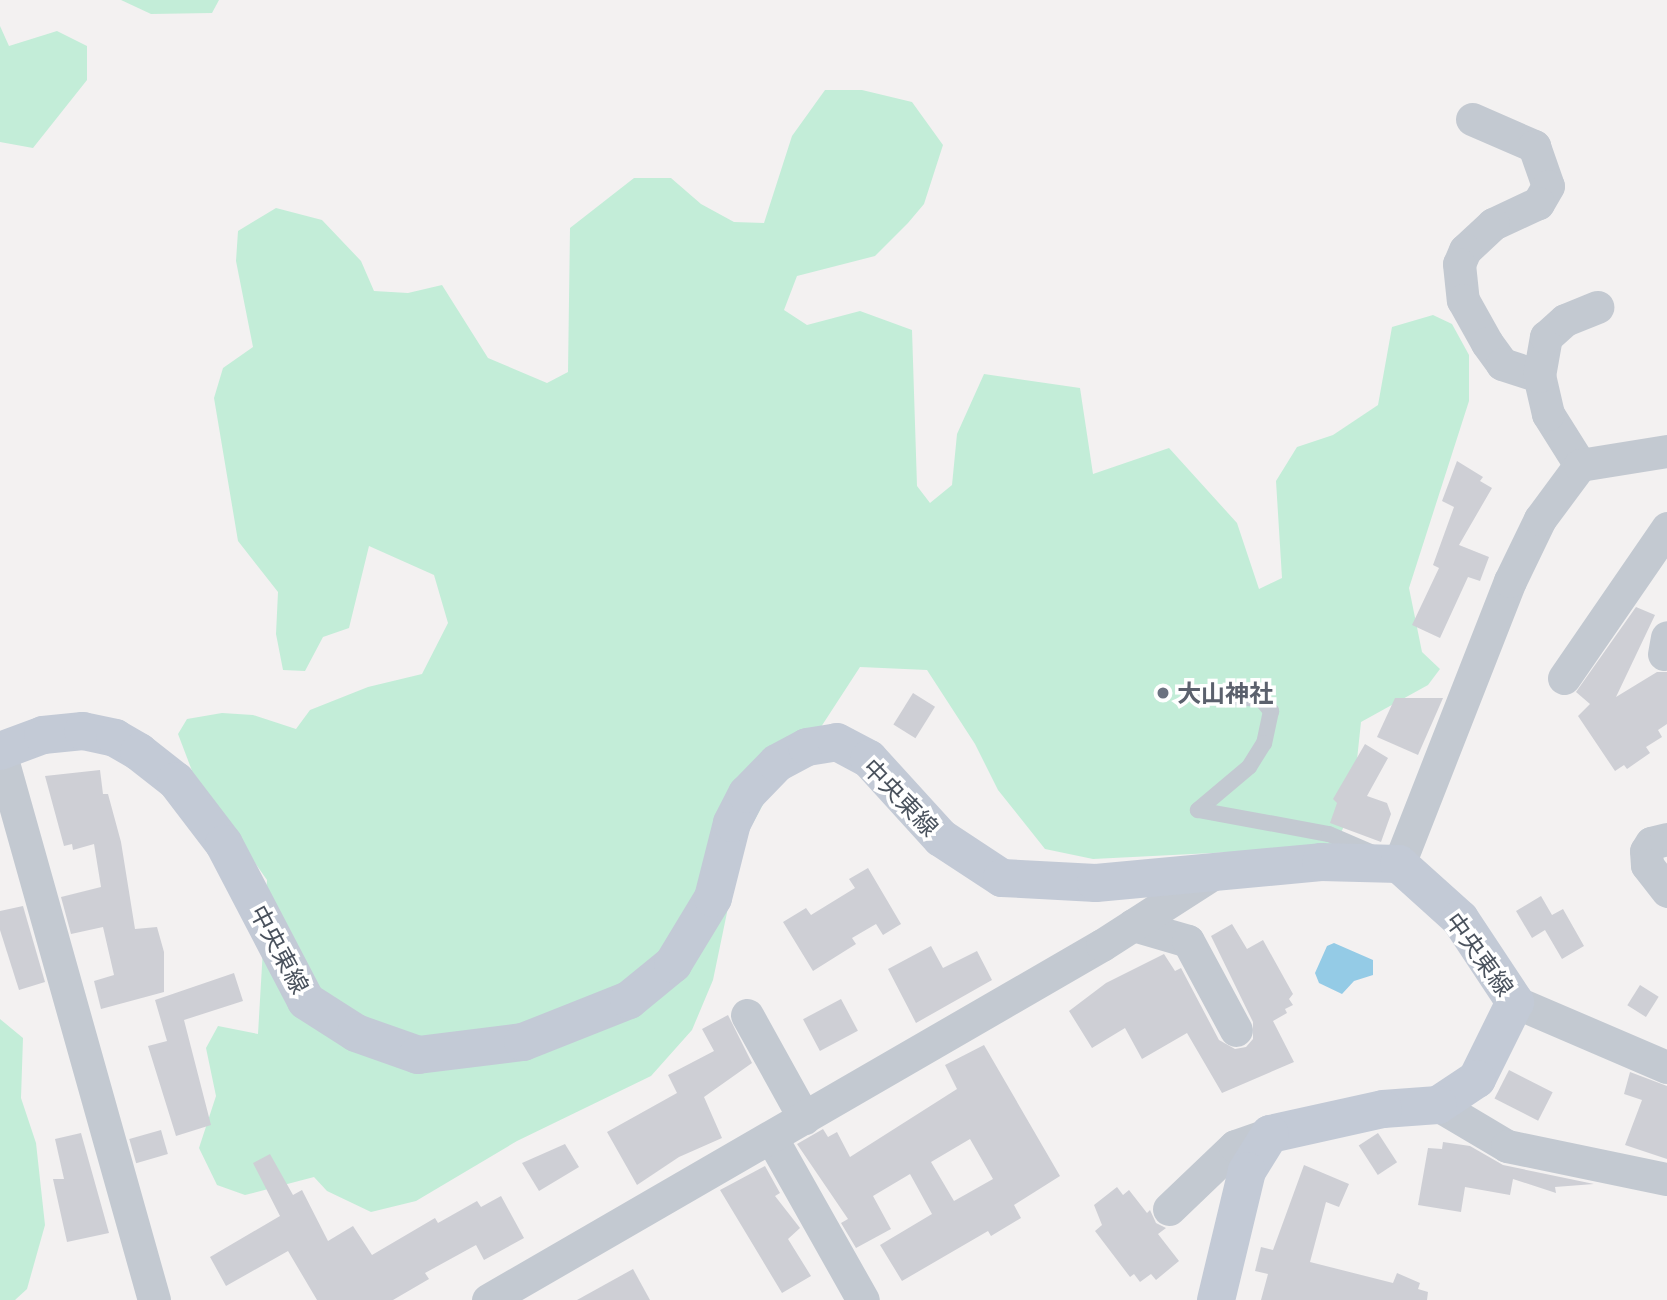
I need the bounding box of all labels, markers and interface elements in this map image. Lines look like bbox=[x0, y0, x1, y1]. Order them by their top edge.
place label: 大山神社 bbox=[1177, 679, 1273, 707]
marker: 大山神社 bbox=[1155, 685, 1171, 701]
street label: 中央東線 bbox=[857, 752, 945, 842]
street label: 中央東線 bbox=[245, 900, 315, 998]
street label: 中央東線 bbox=[1440, 907, 1520, 1001]

